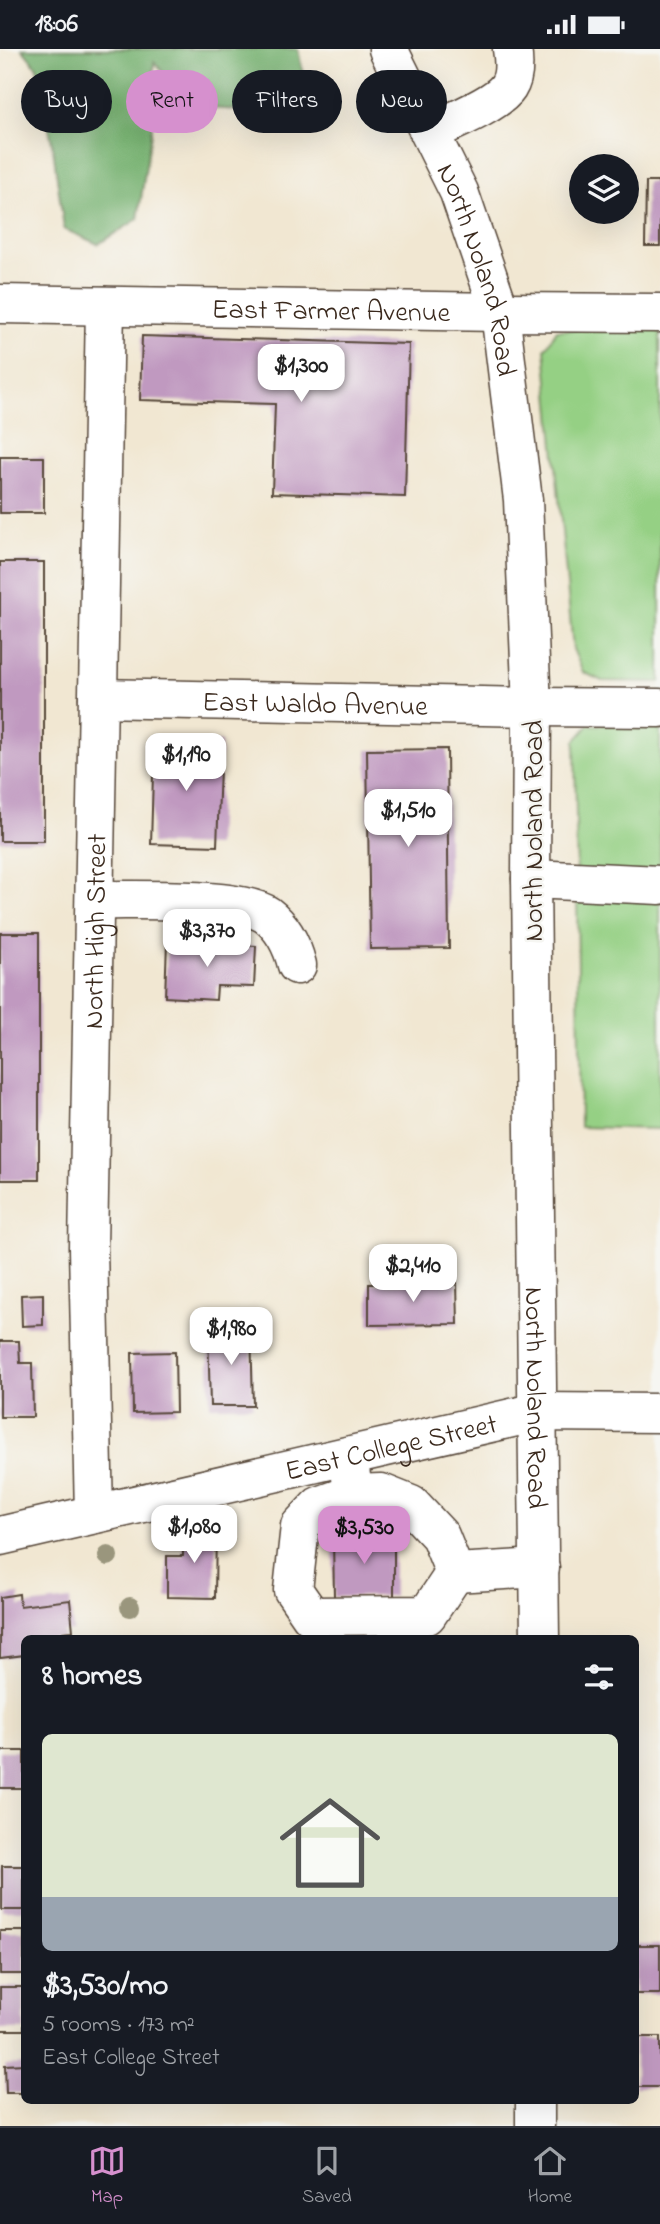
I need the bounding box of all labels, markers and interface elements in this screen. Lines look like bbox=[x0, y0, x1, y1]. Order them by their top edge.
text: 18:06 bbox=[35, 6, 78, 44]
chip: Buy bbox=[21, 70, 112, 133]
chip: Rent bbox=[126, 70, 218, 133]
chip: Filters bbox=[232, 70, 342, 133]
chip: New bbox=[356, 70, 447, 133]
map controls bbox=[569, 154, 639, 224]
button: layers bbox=[569, 154, 639, 224]
street label: North Noland Road bbox=[424, 157, 525, 379]
street label: East Farmer Avenue bbox=[211, 290, 451, 335]
pin: $1,300 bbox=[244, 345, 358, 404]
text: $1,300 bbox=[274, 350, 328, 383]
street label: East Waldo Avenue bbox=[202, 683, 428, 729]
street label: North Noland Road bbox=[515, 720, 556, 942]
pin: $1,190 bbox=[129, 733, 243, 793]
text: $1,190 bbox=[161, 739, 211, 772]
pin: $1,510 bbox=[351, 789, 465, 849]
text: $1,510 bbox=[380, 795, 436, 828]
street label: North High Street bbox=[75, 833, 119, 1029]
pin: $3,370 bbox=[150, 909, 264, 969]
text: $3,370 bbox=[179, 915, 235, 948]
pin: $2,410 bbox=[356, 1245, 470, 1304]
text: $2,410 bbox=[385, 1250, 441, 1283]
street label: North Noland Road bbox=[512, 1287, 555, 1509]
pin: $1,980 bbox=[174, 1307, 288, 1367]
text: $1,980 bbox=[206, 1313, 256, 1346]
street label: East College Street bbox=[281, 1405, 502, 1494]
pin: $1,080 bbox=[137, 1505, 251, 1565]
pin: $3,530 bbox=[307, 1507, 421, 1566]
text: $1,080 bbox=[167, 1511, 221, 1544]
text: $3,530 bbox=[334, 1512, 394, 1545]
text: 8 homes bbox=[42, 1655, 143, 1699]
icon: filters bbox=[580, 1658, 618, 1696]
icon: home bbox=[267, 1780, 393, 1906]
text: $3,530/mo bbox=[42, 1965, 168, 2009]
text: 5 rooms · 173 m² bbox=[42, 2009, 195, 2042]
text: East College Street bbox=[42, 2042, 220, 2075]
tab: Map bbox=[88, 2142, 126, 2211]
tab: Saved bbox=[302, 2142, 352, 2211]
tab: Home bbox=[528, 2142, 572, 2211]

